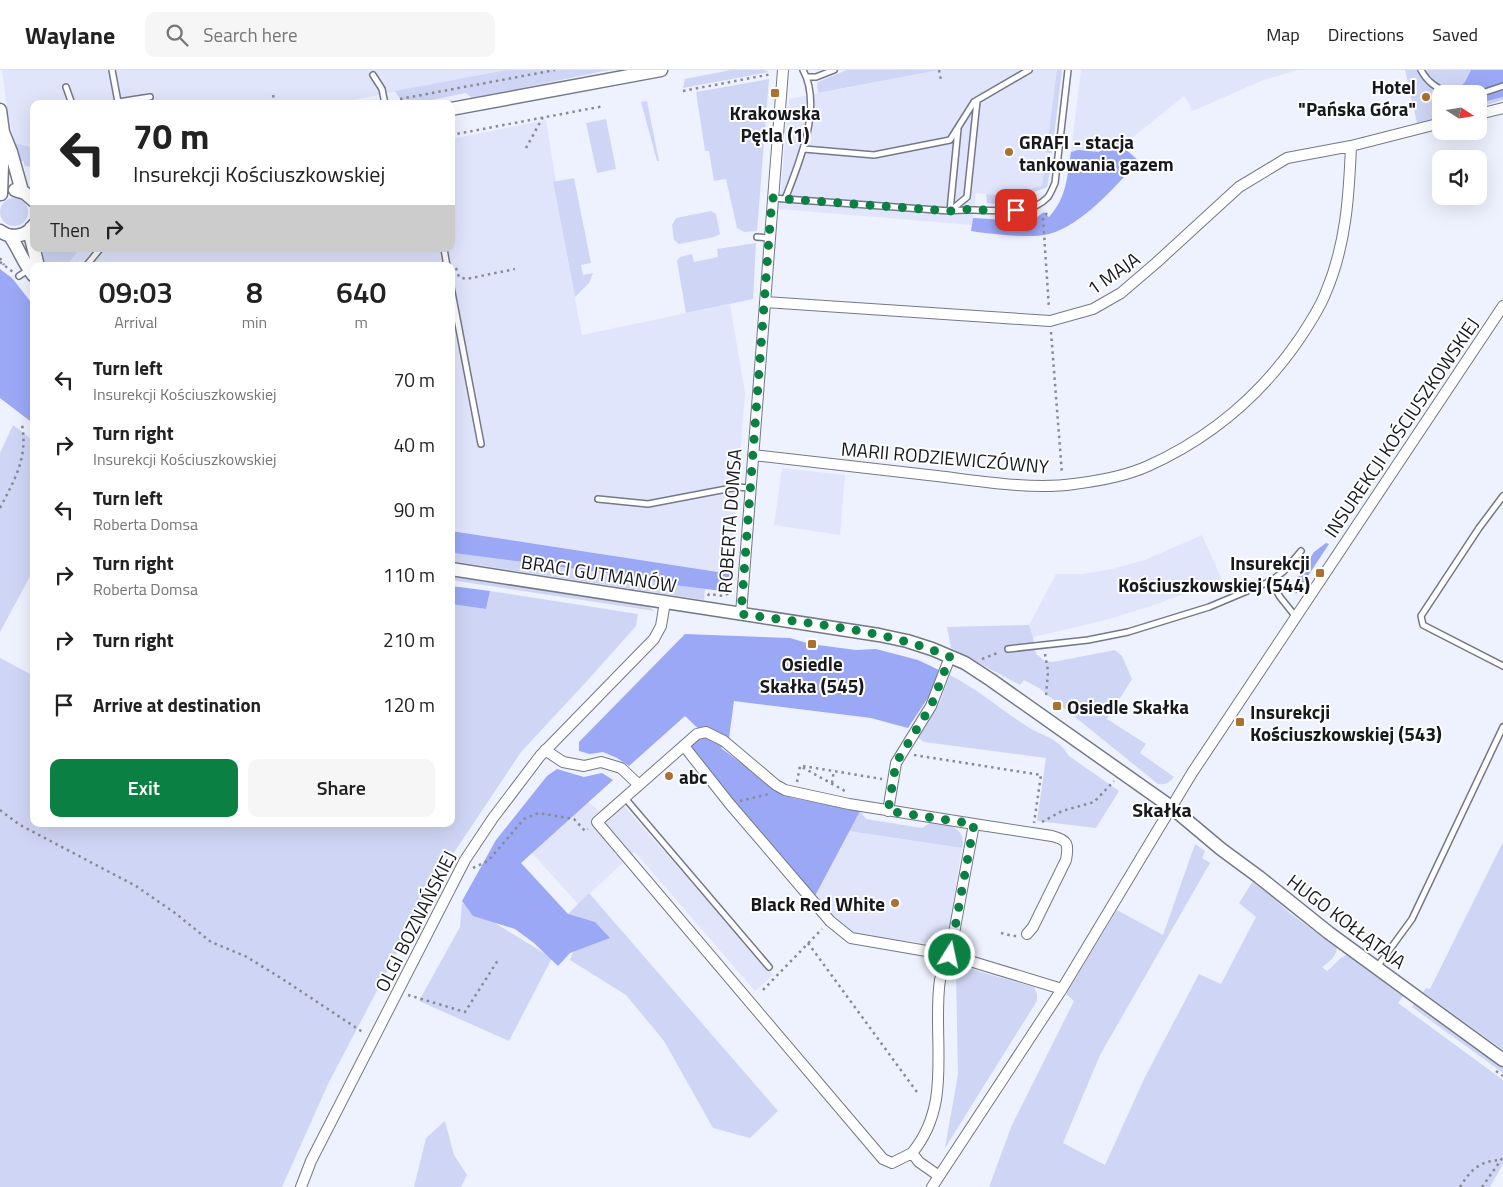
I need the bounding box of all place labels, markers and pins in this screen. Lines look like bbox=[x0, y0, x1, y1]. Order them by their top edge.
place label: Hotel "Pańska Góra" bbox=[1298, 72, 1416, 123]
marker: Krakowska Pętla (1) bbox=[769, 87, 781, 99]
marker: Hotel "Pańska Góra" bbox=[1420, 91, 1432, 103]
place label: Krakowska Pętla (1) bbox=[730, 98, 821, 149]
place label: GRAFI - stacja tankowania gazem bbox=[1019, 127, 1174, 178]
marker: GRAFI - stacja tankowania gazem bbox=[1003, 146, 1015, 158]
pin bbox=[995, 189, 1037, 231]
place label: Insurekcji Kościuszkowskiej (544) bbox=[1118, 548, 1310, 599]
marker: Insurekcji Kościuszkowskiej (544) bbox=[1314, 567, 1326, 579]
marker: Osiedle Skałka (545) bbox=[806, 638, 818, 650]
place label: Osiedle Skałka (545) bbox=[760, 649, 864, 700]
place label: Osiedle Skałka bbox=[1067, 692, 1189, 721]
place label: Insurekcji Kościuszkowskiej (543) bbox=[1250, 697, 1442, 748]
marker: Osiedle Skałka bbox=[1051, 700, 1063, 712]
marker: Insurekcji Kościuszkowskiej (543) bbox=[1234, 716, 1246, 728]
place label: abc bbox=[679, 762, 708, 791]
marker: abc bbox=[663, 770, 675, 782]
place label: Black Red White bbox=[751, 889, 885, 918]
marker: Black Red White bbox=[889, 897, 901, 909]

